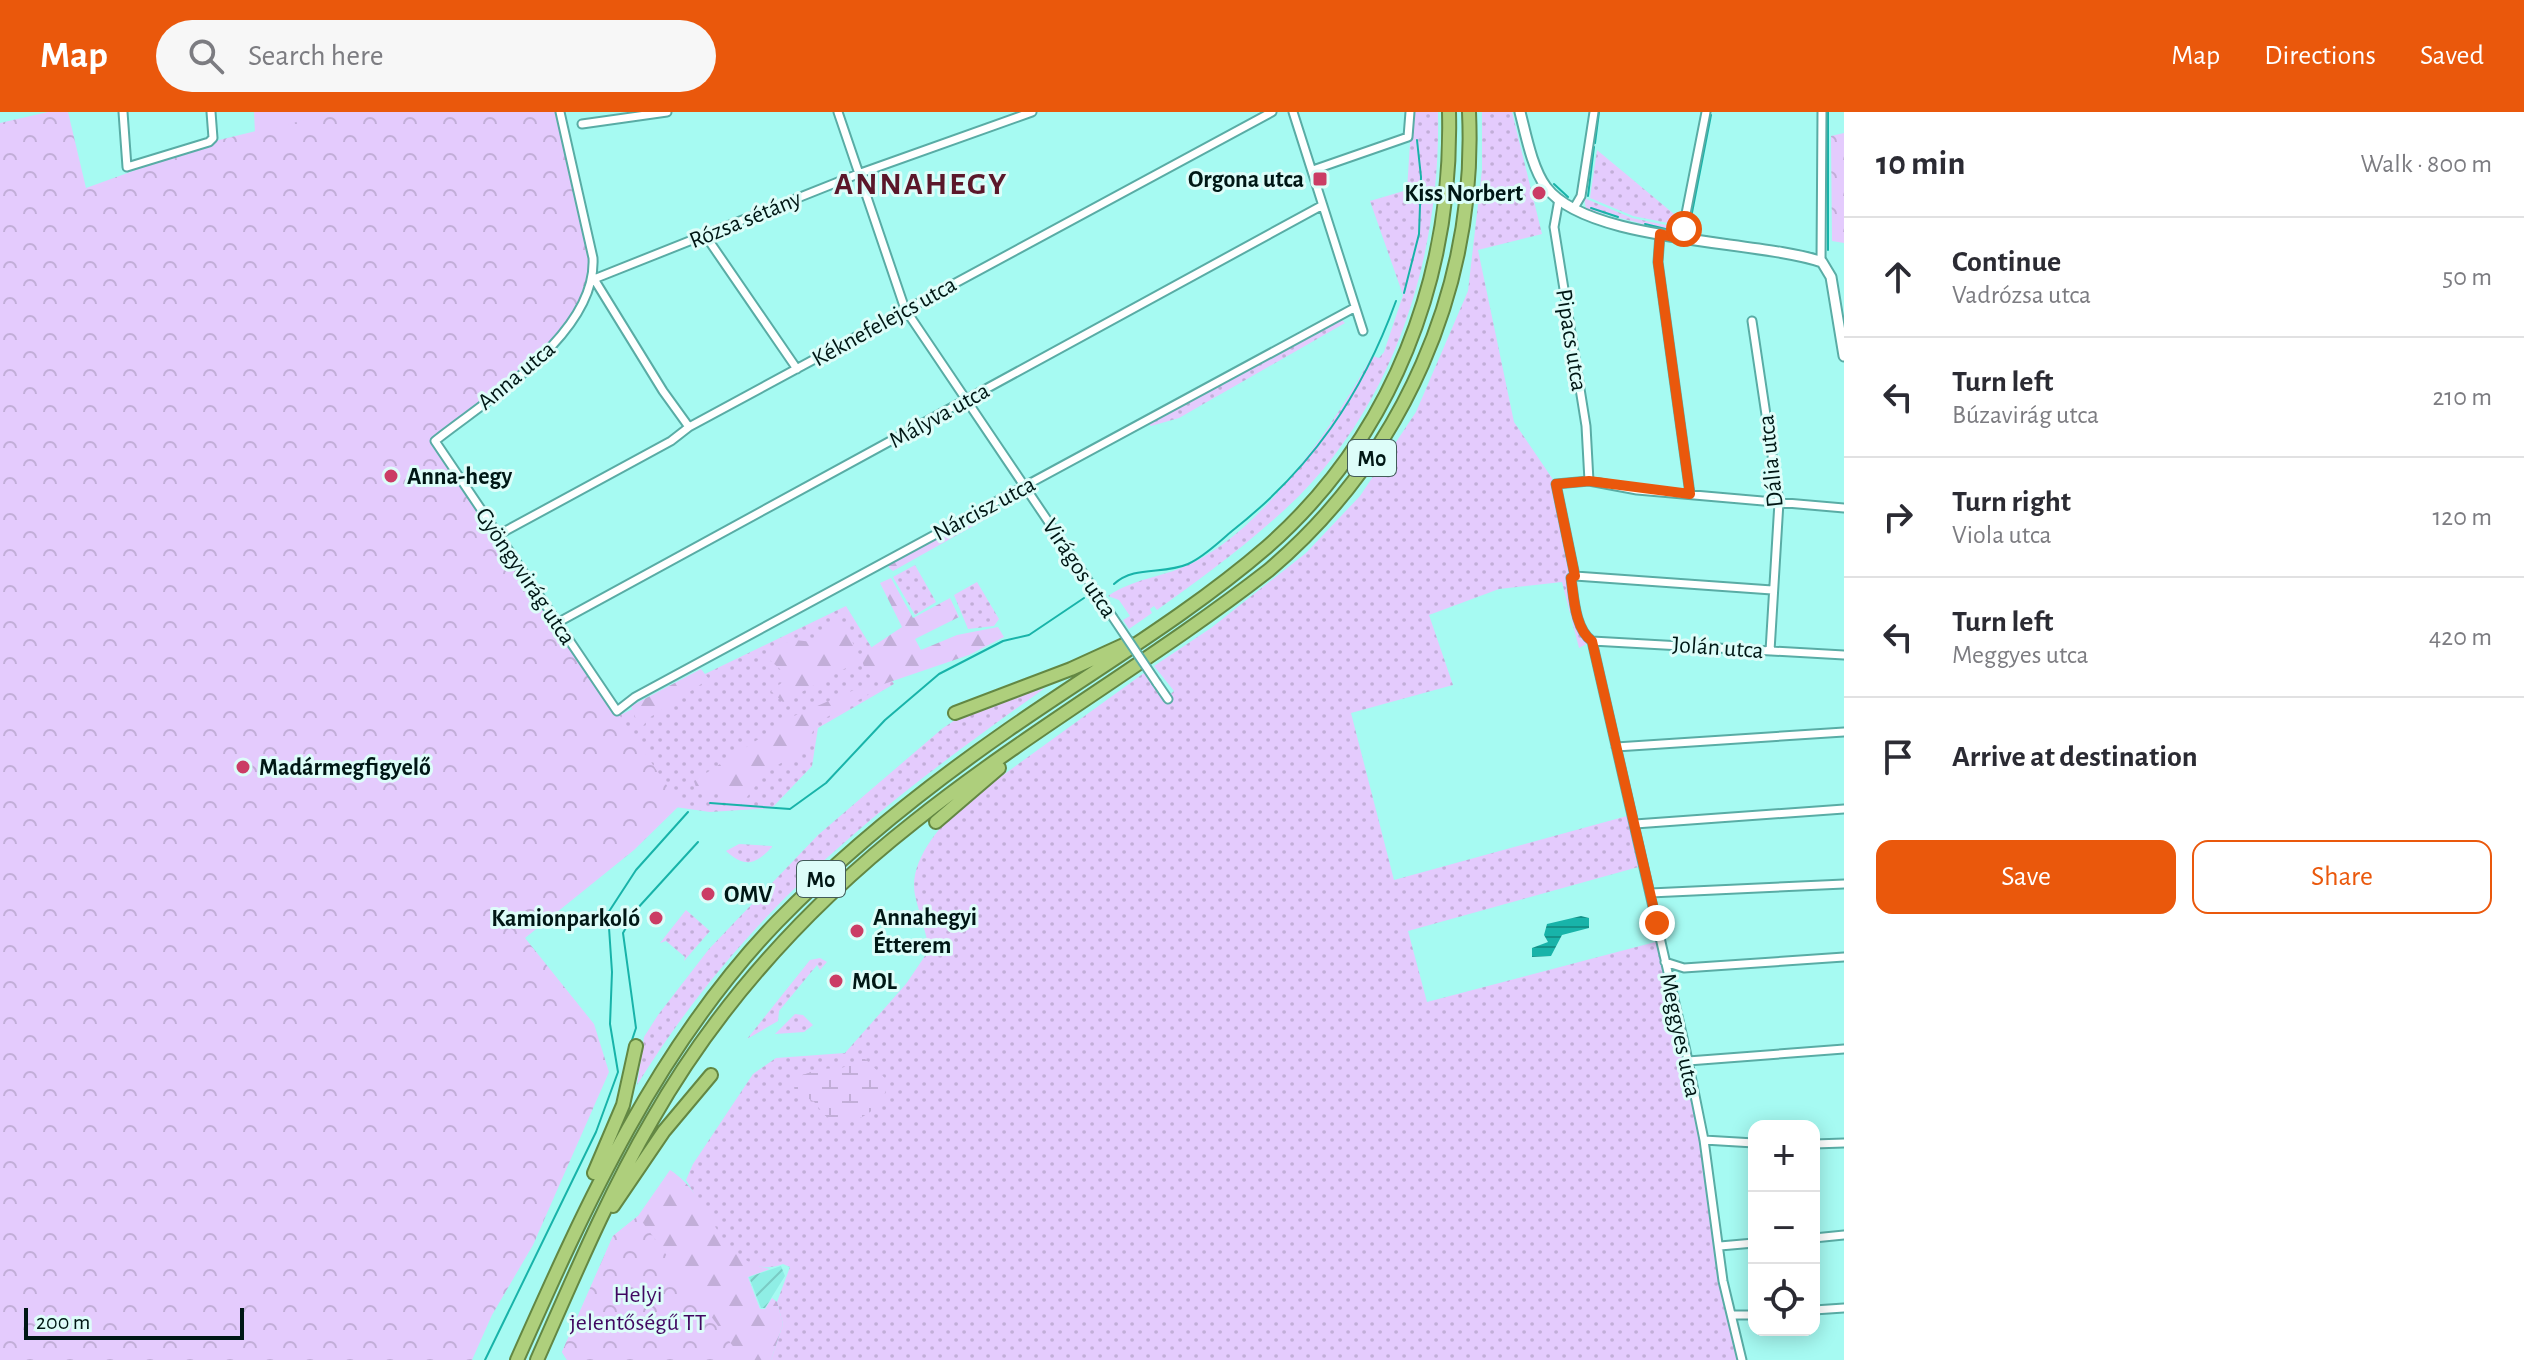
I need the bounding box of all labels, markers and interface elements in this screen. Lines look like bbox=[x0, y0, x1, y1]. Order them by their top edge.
search box bbox=[156, 20, 716, 92]
icon: search bbox=[184, 34, 228, 78]
text: Map bbox=[40, 37, 108, 75]
text: Search here bbox=[248, 41, 384, 71]
text: Map bbox=[2171, 42, 2220, 70]
text: Directions bbox=[2264, 42, 2376, 70]
text: Saved bbox=[2420, 42, 2484, 70]
text: 10 min bbox=[1876, 147, 1965, 181]
text: Walk · 800 m bbox=[2360, 151, 2492, 177]
district label: ANNAHEGY bbox=[834, 168, 1008, 200]
place label: Orgona utca bbox=[1188, 168, 1304, 192]
marker: Orgona utca bbox=[1311, 170, 1329, 188]
place label: Kiss Norbert bbox=[1404, 182, 1523, 206]
marker: Kiss Norbert bbox=[1530, 184, 1548, 202]
street label: Rózsa sétány bbox=[686, 187, 805, 253]
route start bbox=[1666, 211, 1702, 247]
text: Continue bbox=[1952, 247, 2061, 277]
icon: ahead bbox=[1876, 255, 1920, 299]
text: 50 m bbox=[2442, 264, 2492, 290]
street label: Kéknefelejcs utca bbox=[808, 272, 961, 371]
text: Vadrózsa utca bbox=[1952, 282, 2091, 308]
street label: Pipacs utca bbox=[1551, 287, 1591, 393]
street label: Anna utca bbox=[473, 337, 560, 415]
text: Turn left bbox=[1952, 367, 2053, 397]
icon: left bbox=[1876, 375, 1920, 419]
street label: Mályva utca bbox=[885, 379, 994, 453]
text: 210 m bbox=[2432, 384, 2492, 410]
text: Búzavirág utca bbox=[1952, 402, 2099, 428]
street label: Dália utca bbox=[1754, 413, 1788, 508]
road number: M0 bbox=[1348, 440, 1396, 476]
place label: Anna-hegy bbox=[407, 465, 512, 489]
marker: Anna-hegy bbox=[382, 467, 400, 485]
street label: Nárcisz utca bbox=[929, 472, 1040, 546]
text: Turn right bbox=[1952, 487, 2071, 517]
icon: right bbox=[1876, 495, 1920, 539]
street label: Gyöngyvirág utca bbox=[471, 504, 580, 649]
text: 120 m bbox=[2432, 504, 2492, 530]
street label: Virágos utca bbox=[1037, 515, 1121, 622]
text: Viola utca bbox=[1952, 522, 2051, 548]
text: Turn left bbox=[1952, 607, 2053, 637]
icon: left bbox=[1876, 615, 1920, 659]
text: 420 m bbox=[2429, 624, 2492, 650]
street label: Jolán utca bbox=[1671, 633, 1764, 663]
text: Meggyes utca bbox=[1952, 642, 2089, 668]
icon: arrive bbox=[1876, 735, 1920, 779]
text: Arrive at destination bbox=[1952, 742, 2198, 772]
place label: Madármegfigyelő bbox=[259, 756, 431, 780]
marker: Madármegfigyelő bbox=[234, 758, 252, 776]
button: Save bbox=[1876, 840, 2176, 914]
button: Share bbox=[2192, 840, 2492, 914]
road number: M0 bbox=[797, 861, 845, 897]
place label: OMV bbox=[724, 883, 773, 907]
marker: OMV bbox=[699, 885, 717, 903]
route end bbox=[1639, 905, 1675, 941]
place label: Annahegyi Étterem bbox=[873, 906, 977, 958]
place label: Kamionparkoló bbox=[491, 907, 640, 931]
marker: Kamionparkoló bbox=[647, 909, 665, 927]
marker: Annahegyi Étterem bbox=[848, 922, 866, 940]
place label: MOL bbox=[852, 970, 897, 994]
street label: Meggyes utca bbox=[1655, 971, 1705, 1099]
marker: MOL bbox=[827, 972, 845, 990]
map controls bbox=[1748, 1120, 1820, 1336]
button: + bbox=[1748, 1120, 1820, 1192]
button: − bbox=[1748, 1192, 1820, 1264]
button: locate bbox=[1748, 1264, 1820, 1336]
park label: Helyi jelentőségű TT bbox=[569, 1283, 707, 1335]
scale bar bbox=[24, 1304, 244, 1340]
text: 200 m bbox=[36, 1311, 90, 1333]

